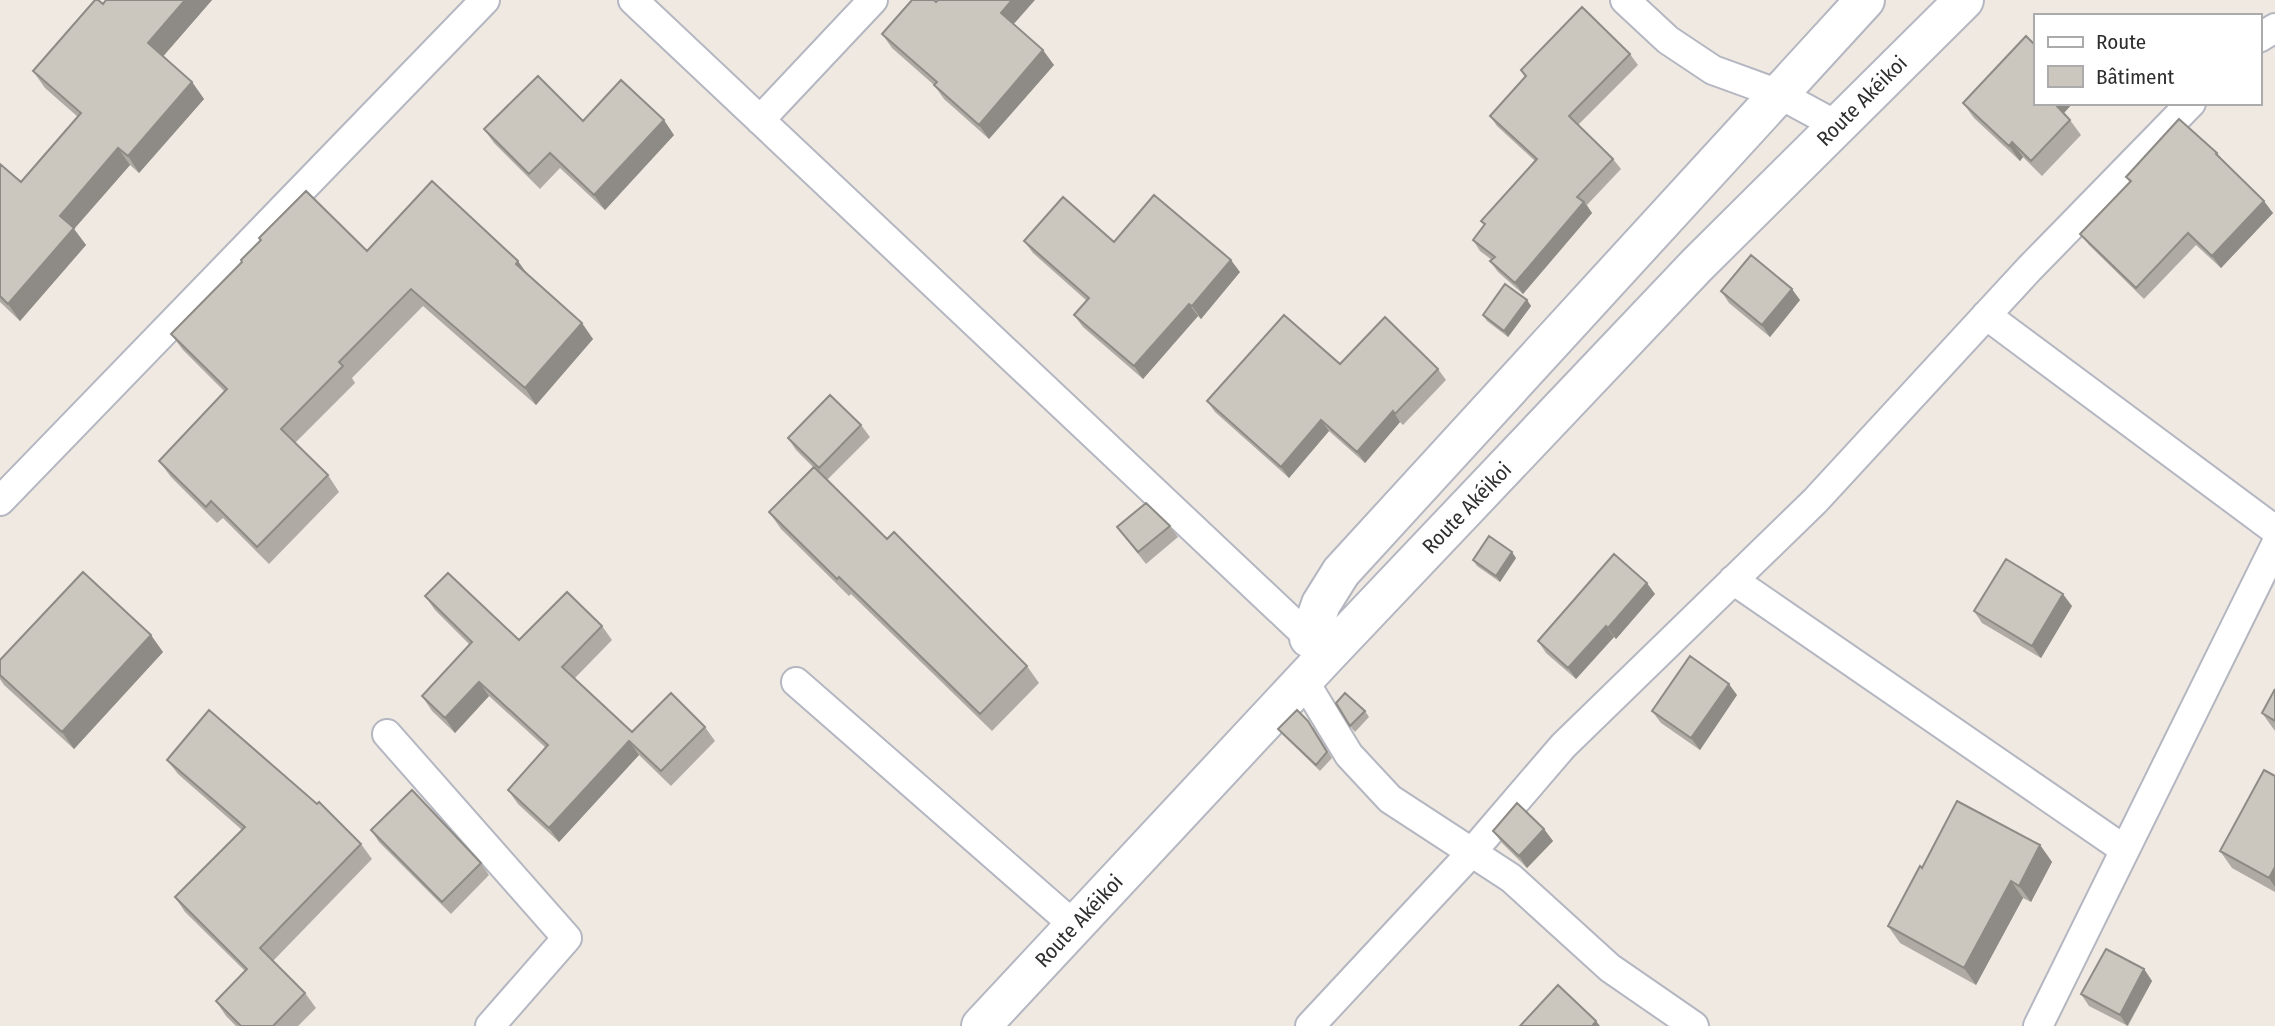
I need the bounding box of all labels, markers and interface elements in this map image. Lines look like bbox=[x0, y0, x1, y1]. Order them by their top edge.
legend bbox=[2034, 14, 2261, 105]
text: Route bbox=[2096, 29, 2146, 55]
street label: Route Akéikoi bbox=[1811, 50, 1913, 152]
text: Bâtiment bbox=[2096, 64, 2175, 90]
street label: Route Akéikoi bbox=[1417, 457, 1517, 559]
street label: Route Akéikoi bbox=[1030, 869, 1128, 973]

